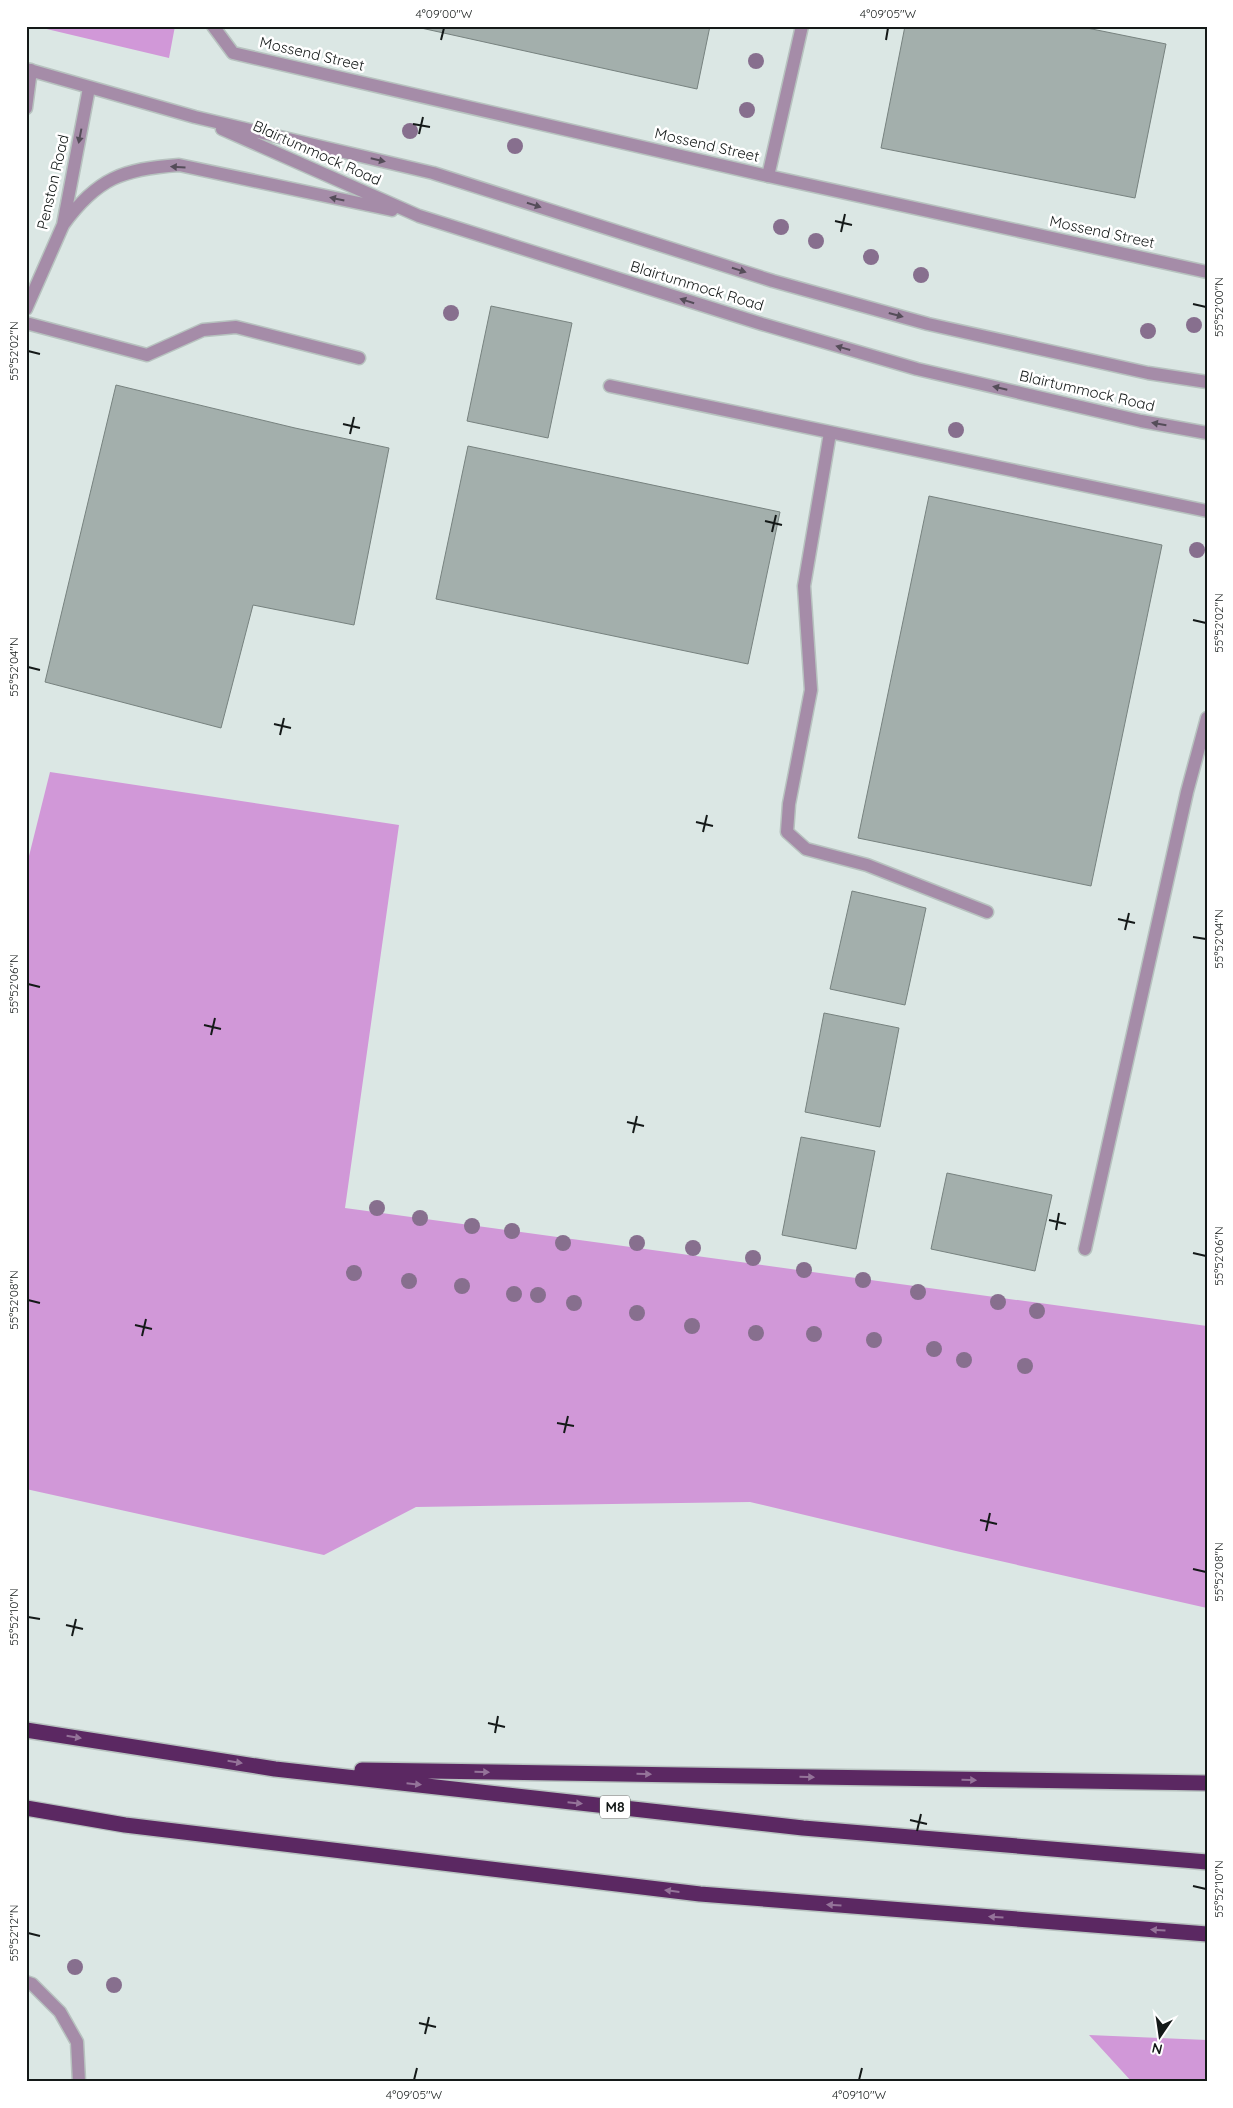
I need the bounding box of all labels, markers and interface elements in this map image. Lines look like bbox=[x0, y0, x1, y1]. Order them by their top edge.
text: 4°09'00"W bbox=[416, 6, 473, 21]
text: 4°09'05"W bbox=[860, 6, 917, 21]
street label: Mossend Street bbox=[258, 32, 366, 75]
street label: Blairtummock Road bbox=[250, 116, 384, 189]
street label: Mossend Street bbox=[653, 123, 761, 166]
one-way arrow bbox=[76, 128, 84, 144]
street label: Penston Road bbox=[32, 132, 73, 231]
one-way arrow bbox=[371, 156, 386, 164]
one-way arrow bbox=[170, 162, 186, 170]
one-way arrow bbox=[329, 194, 345, 202]
one-way arrow bbox=[527, 202, 542, 210]
street label: Mossend Street bbox=[1048, 211, 1156, 252]
street label: Blairtummock Road bbox=[628, 256, 766, 315]
one-way arrow bbox=[732, 267, 747, 275]
text: 55°52'00"N bbox=[1211, 277, 1226, 337]
one-way arrow bbox=[680, 296, 695, 304]
one-way arrow bbox=[888, 311, 903, 319]
text: 55°52'02"N bbox=[6, 321, 21, 381]
one-way arrow bbox=[835, 343, 850, 351]
street label: Blairtummock Road bbox=[1018, 366, 1157, 415]
one-way arrow bbox=[993, 384, 1008, 392]
one-way arrow bbox=[1151, 420, 1166, 428]
text: 55°52'02"N bbox=[1211, 593, 1226, 653]
text: 55°52'04"N bbox=[6, 637, 21, 697]
text: 55°52'04"N bbox=[1211, 909, 1226, 969]
text: 55°52'06"N bbox=[6, 954, 21, 1014]
text: 55°52'06"N bbox=[1211, 1226, 1226, 1286]
text: 55°52'08"N bbox=[6, 1270, 21, 1330]
text: 55°52'08"N bbox=[1211, 1542, 1226, 1602]
text: 55°52'10"N bbox=[6, 1588, 21, 1646]
one-way arrow bbox=[67, 1734, 83, 1742]
one-way arrow bbox=[227, 1759, 243, 1767]
one-way arrow bbox=[474, 1768, 490, 1776]
one-way arrow bbox=[636, 1770, 652, 1778]
one-way arrow bbox=[799, 1773, 815, 1781]
one-way arrow bbox=[961, 1776, 977, 1784]
one-way arrow bbox=[406, 1780, 422, 1788]
road number: M8 bbox=[600, 1795, 630, 1818]
one-way arrow bbox=[567, 1799, 583, 1807]
text: 55°52'10"N bbox=[1211, 1860, 1226, 1918]
one-way arrow bbox=[664, 1887, 680, 1895]
one-way arrow bbox=[826, 1900, 842, 1908]
text: 55°52'12"N bbox=[6, 1905, 21, 1962]
one-way arrow bbox=[988, 1913, 1004, 1921]
one-way arrow bbox=[1150, 1925, 1166, 1933]
north arrow bbox=[1136, 2010, 1186, 2060]
text: N bbox=[1150, 2039, 1164, 2059]
text: 4°09'05"W bbox=[386, 2087, 443, 2102]
text: 4°09'10"W bbox=[832, 2087, 887, 2102]

